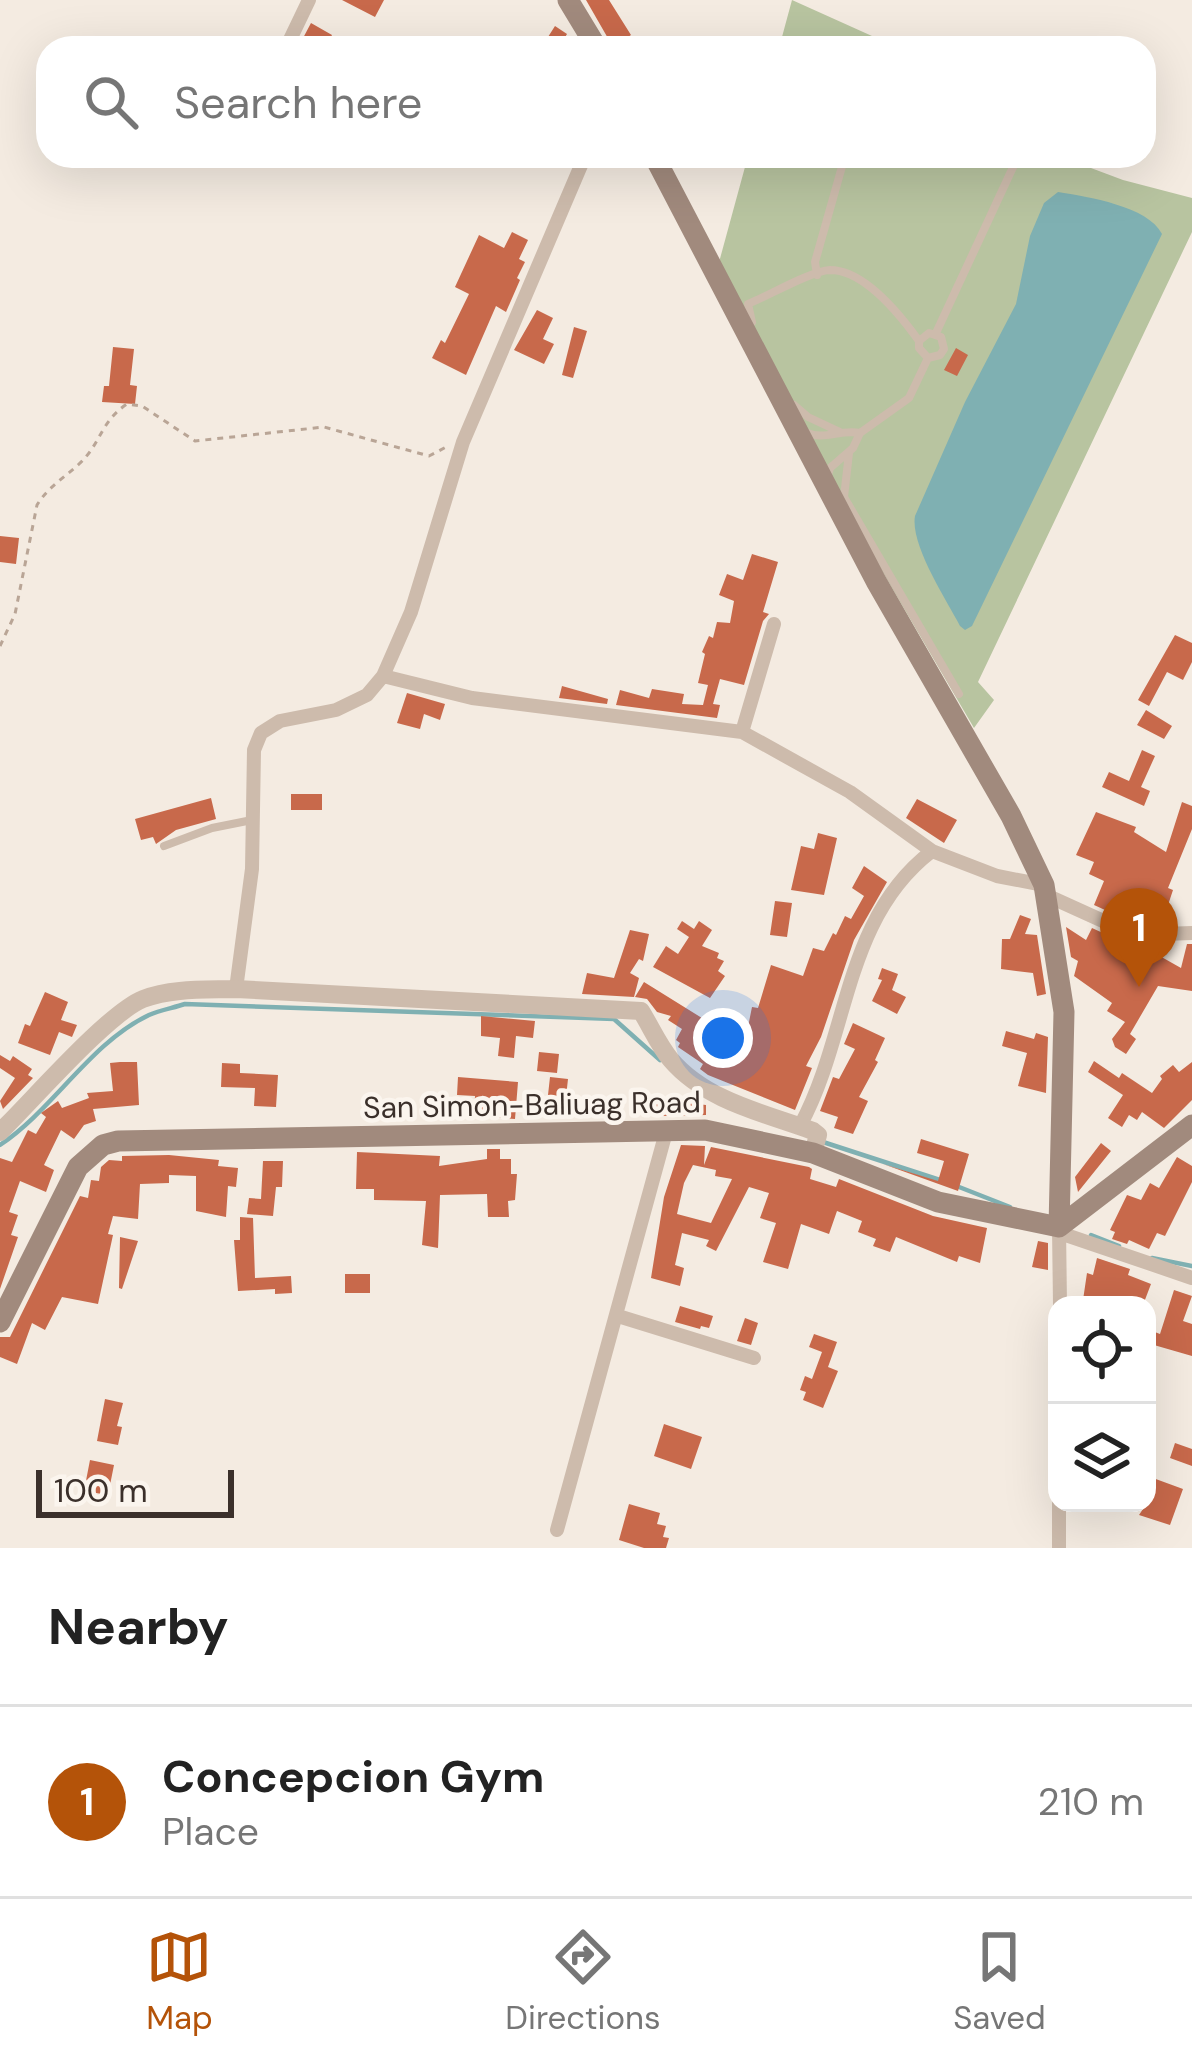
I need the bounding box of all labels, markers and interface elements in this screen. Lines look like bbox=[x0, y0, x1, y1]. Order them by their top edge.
search box bbox=[36, 36, 1156, 168]
icon: search bbox=[78, 69, 144, 135]
text: Search here bbox=[174, 73, 422, 132]
pin: 1 bbox=[1100, 888, 1178, 987]
your location bbox=[693, 1008, 753, 1068]
street label: San Simon-Baliuag Road bbox=[363, 1082, 701, 1127]
map controls bbox=[1048, 1296, 1156, 1512]
button: locate bbox=[1048, 1296, 1156, 1404]
button: layers bbox=[1048, 1404, 1156, 1512]
scale bar bbox=[36, 1464, 234, 1517]
text: 100 m bbox=[54, 1469, 148, 1512]
text: Nearby bbox=[48, 1593, 229, 1660]
text: Concepcion Gym bbox=[162, 1747, 544, 1806]
text: 1 bbox=[80, 1776, 94, 1827]
text: 210 m bbox=[1038, 1776, 1144, 1827]
text: Place bbox=[162, 1806, 259, 1857]
tab: Map bbox=[146, 1924, 213, 2039]
tab: Directions bbox=[505, 1924, 661, 2039]
tab: Saved bbox=[953, 1924, 1046, 2039]

